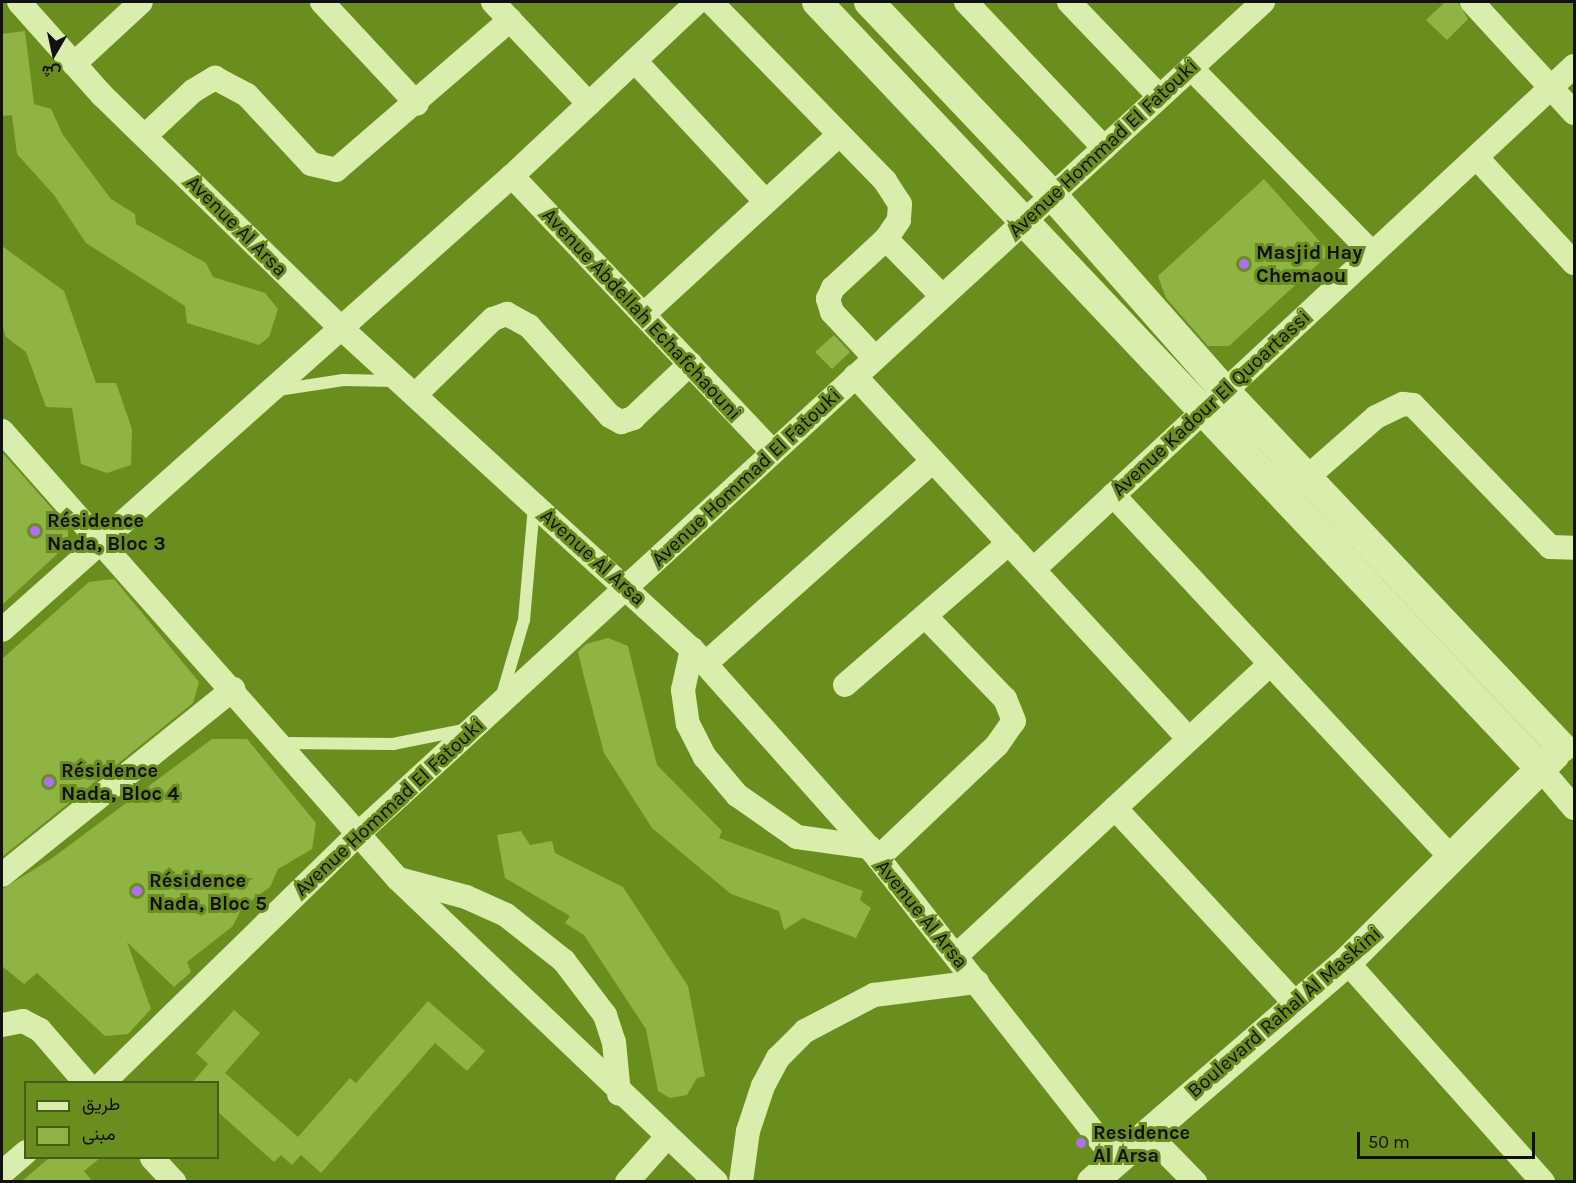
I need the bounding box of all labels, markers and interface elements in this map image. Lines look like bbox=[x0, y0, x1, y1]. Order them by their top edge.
north arrow bbox=[24, 24, 84, 84]
street label: Avenue Hommad El Fatouki bbox=[1003, 54, 1203, 242]
text: ش bbox=[40, 61, 62, 83]
street label: Avenue Al Arsa bbox=[182, 171, 292, 281]
street label: Avenue Abdellah Echafchaouni bbox=[538, 203, 746, 425]
place label: Masjid Hay Chemaou bbox=[1256, 240, 1362, 287]
marker: Masjid Hay Chemaou bbox=[1237, 257, 1251, 271]
street label: Avenue Kadour El Quoartassi bbox=[1107, 305, 1315, 501]
street label: Avenue Hommad El Fatouki bbox=[646, 383, 846, 571]
street label: Avenue Al Arsa bbox=[536, 504, 650, 610]
place label: Résidence Nada, Bloc 3 bbox=[47, 508, 166, 555]
marker: Résidence Nada, Bloc 3 bbox=[28, 524, 42, 538]
street label: Avenue Hommad El Fatouki bbox=[289, 713, 489, 901]
place label: Résidence Nada, Bloc 4 bbox=[61, 759, 179, 806]
marker: Résidence Nada, Bloc 4 bbox=[42, 775, 56, 789]
street label: Avenue Al Arsa bbox=[871, 855, 973, 973]
place label: Résidence Nada, Bloc 5 bbox=[149, 868, 267, 915]
marker: Résidence Nada, Bloc 5 bbox=[130, 884, 144, 898]
street label: Boulevard Rahal Al Maskini bbox=[1182, 921, 1386, 1103]
legend bbox=[24, 1081, 219, 1159]
text: طريق bbox=[82, 1093, 120, 1115]
place label: Residence Al Arsa bbox=[1093, 1120, 1190, 1167]
scale bar bbox=[1360, 1120, 1538, 1158]
text: مبنى bbox=[82, 1123, 116, 1145]
text: 50 m bbox=[1368, 1131, 1410, 1153]
marker: Residence Al Arsa bbox=[1074, 1136, 1088, 1150]

